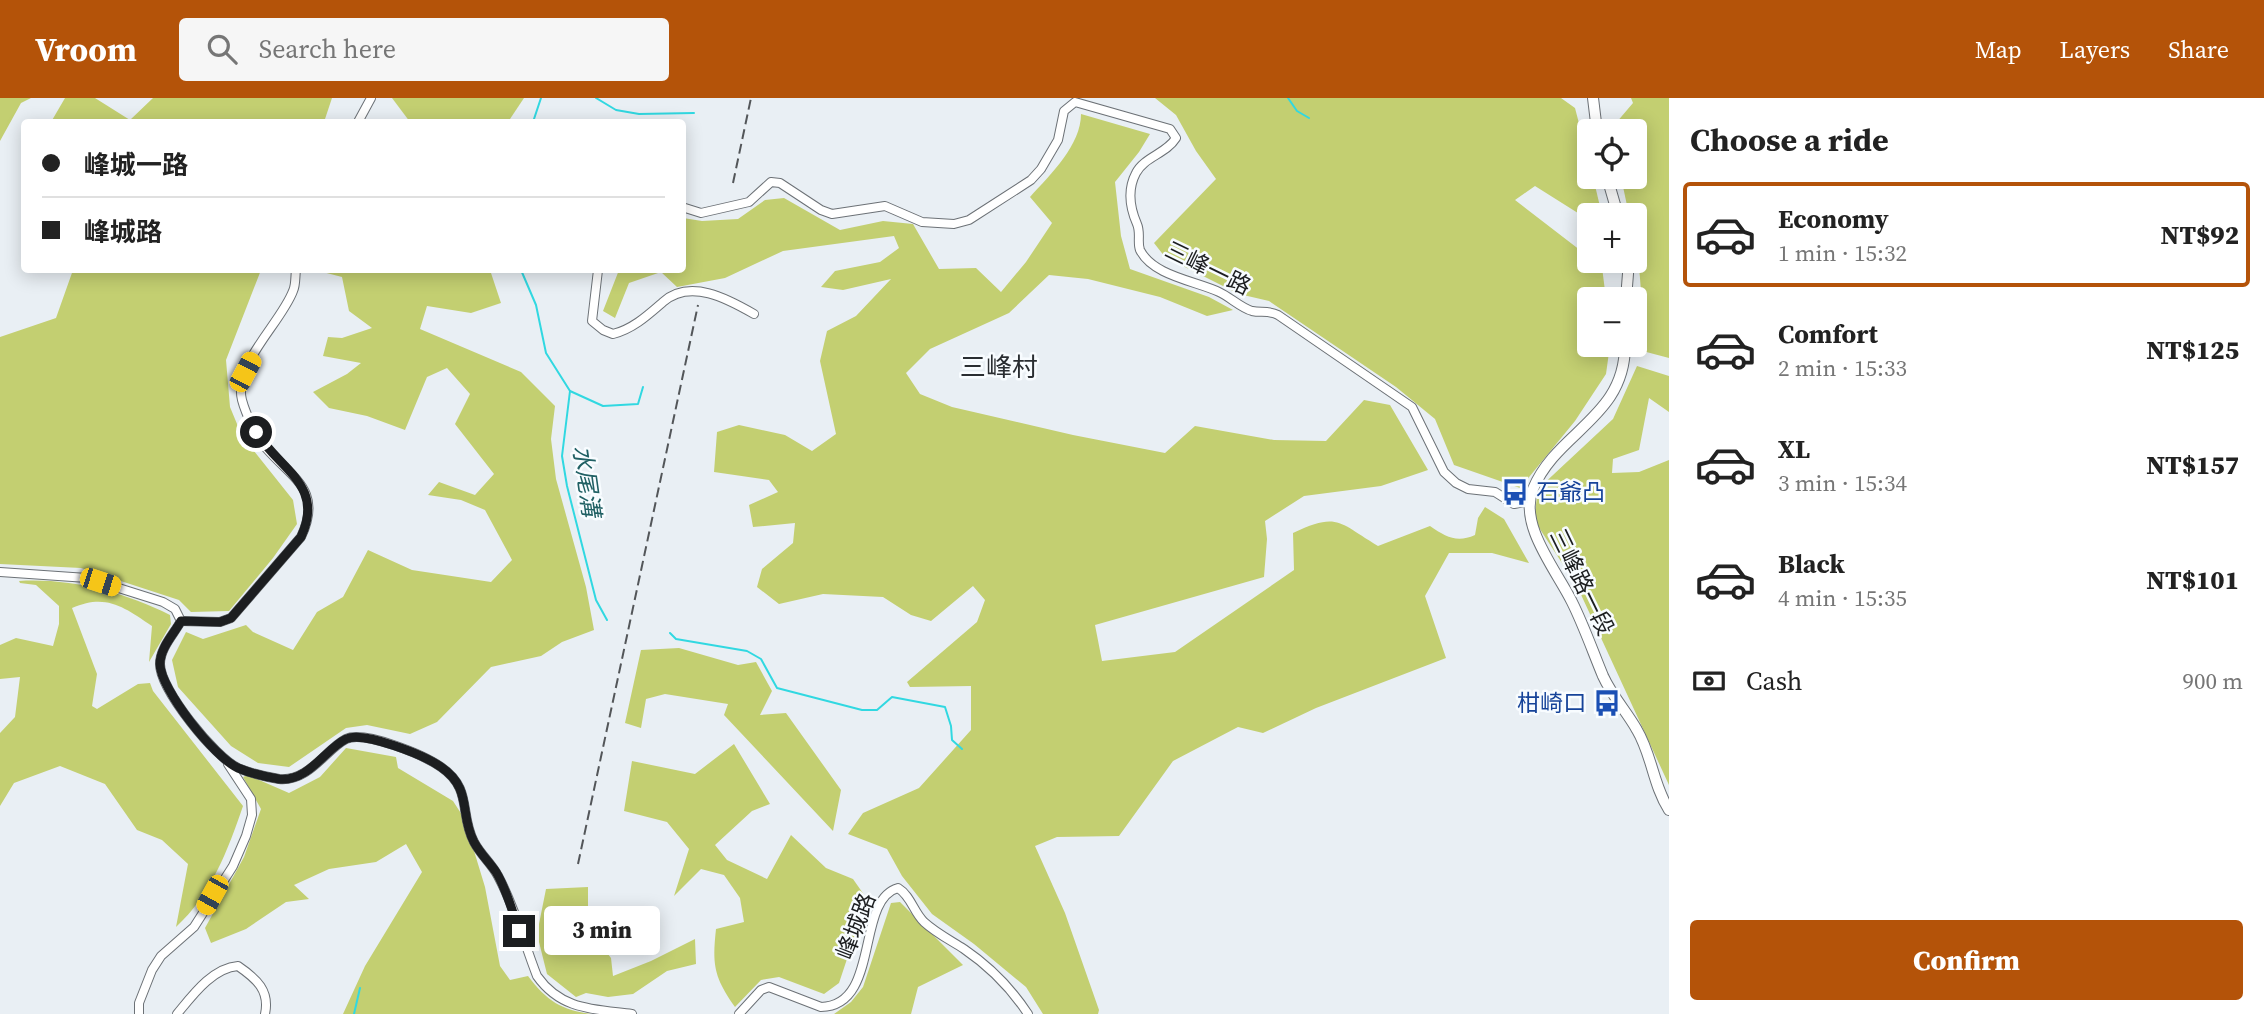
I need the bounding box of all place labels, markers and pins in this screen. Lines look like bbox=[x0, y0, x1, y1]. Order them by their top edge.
place label: 石爺凸 bbox=[1536, 476, 1605, 508]
bus stop icon: 石爺凸 bbox=[1500, 477, 1530, 507]
place label: 柑崎口 bbox=[1517, 687, 1586, 719]
bus stop icon: 柑崎口 bbox=[1592, 688, 1622, 718]

